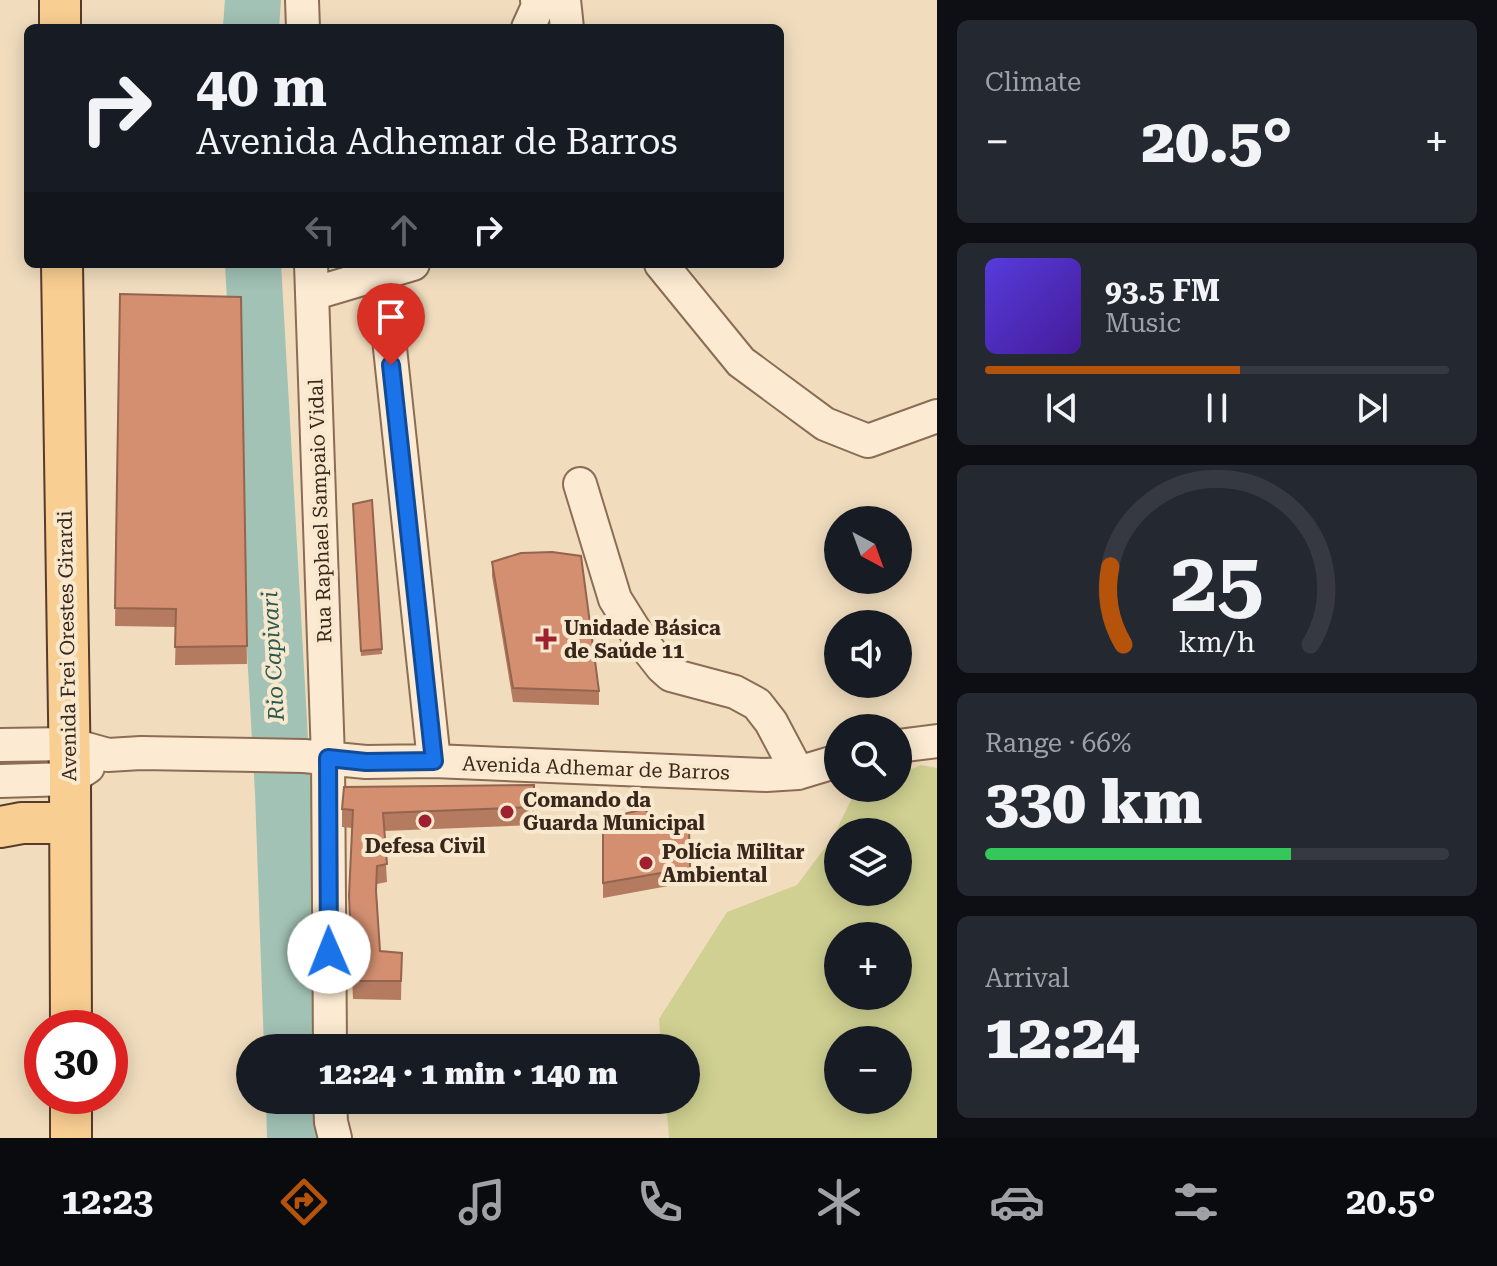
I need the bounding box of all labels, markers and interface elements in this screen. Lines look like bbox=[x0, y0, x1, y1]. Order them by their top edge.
text: 40 m bbox=[196, 54, 327, 120]
icon: right bbox=[64, 56, 168, 160]
text: Climate bbox=[985, 67, 1081, 97]
text: 20.5° bbox=[1142, 106, 1292, 177]
text: − bbox=[985, 116, 1010, 168]
text: + bbox=[1424, 116, 1449, 168]
text: Avenida Adhemar de Barros bbox=[196, 121, 678, 163]
icon: left bbox=[298, 208, 342, 252]
icon: ahead bbox=[382, 208, 426, 252]
icon: right bbox=[466, 208, 510, 252]
text: 93.5 FM bbox=[1105, 273, 1220, 308]
pin bbox=[357, 283, 425, 365]
icon: arrive bbox=[369, 295, 413, 339]
text: Music bbox=[1105, 308, 1181, 338]
street label: Rua Raphael Sampaio Vidal bbox=[303, 378, 337, 644]
icon: previous bbox=[1040, 386, 1084, 430]
icon: pause bbox=[1195, 386, 1239, 430]
icon: next bbox=[1350, 386, 1394, 430]
north arrow bbox=[824, 506, 912, 594]
map controls bbox=[824, 506, 912, 1114]
street label: Avenida Frei Orestes Girardi bbox=[53, 510, 81, 782]
text: 25 bbox=[1170, 534, 1264, 631]
water label: Rio Capivari bbox=[257, 590, 289, 722]
button: sound bbox=[824, 610, 912, 698]
place label: Unidade Básica de Saúde 11 bbox=[564, 616, 721, 663]
text: km/h bbox=[1179, 625, 1255, 659]
marker: Unidade Básica de Saúde 11 bbox=[535, 628, 557, 650]
button: search bbox=[824, 714, 912, 802]
text: Range · 66% bbox=[985, 728, 1131, 758]
street label: Avenida Adhemar de Barros bbox=[462, 751, 730, 785]
text: 330 km bbox=[985, 767, 1202, 838]
place label: Comando da Guarda Municipal bbox=[523, 788, 705, 835]
marker: Comando da Guarda Municipal bbox=[498, 803, 516, 821]
marker: Defesa Civil bbox=[416, 812, 434, 830]
button: layers bbox=[824, 818, 912, 906]
place label: Defesa Civil bbox=[365, 834, 486, 858]
place label: Polícia Militar Ambiental bbox=[662, 840, 805, 887]
marker: Polícia Militar Ambiental bbox=[637, 854, 655, 872]
position arrow bbox=[287, 910, 371, 994]
button: + bbox=[824, 922, 912, 1010]
text: Arrival bbox=[985, 963, 1070, 993]
text: 12:24 bbox=[985, 1002, 1139, 1073]
speed limit sign: 30 bbox=[24, 1010, 128, 1114]
button: − bbox=[824, 1026, 912, 1114]
text: 12:24 · 1 min · 140 m bbox=[318, 1056, 618, 1091]
icon: directions bbox=[276, 1174, 332, 1230]
icon: music bbox=[454, 1174, 510, 1230]
icon: phone bbox=[632, 1174, 688, 1230]
icon: climate bbox=[811, 1174, 867, 1230]
icon: car bbox=[989, 1174, 1045, 1230]
icon: filters bbox=[1168, 1174, 1224, 1230]
text: 12:23 bbox=[61, 1181, 153, 1223]
text: 20.5° bbox=[1346, 1181, 1436, 1223]

